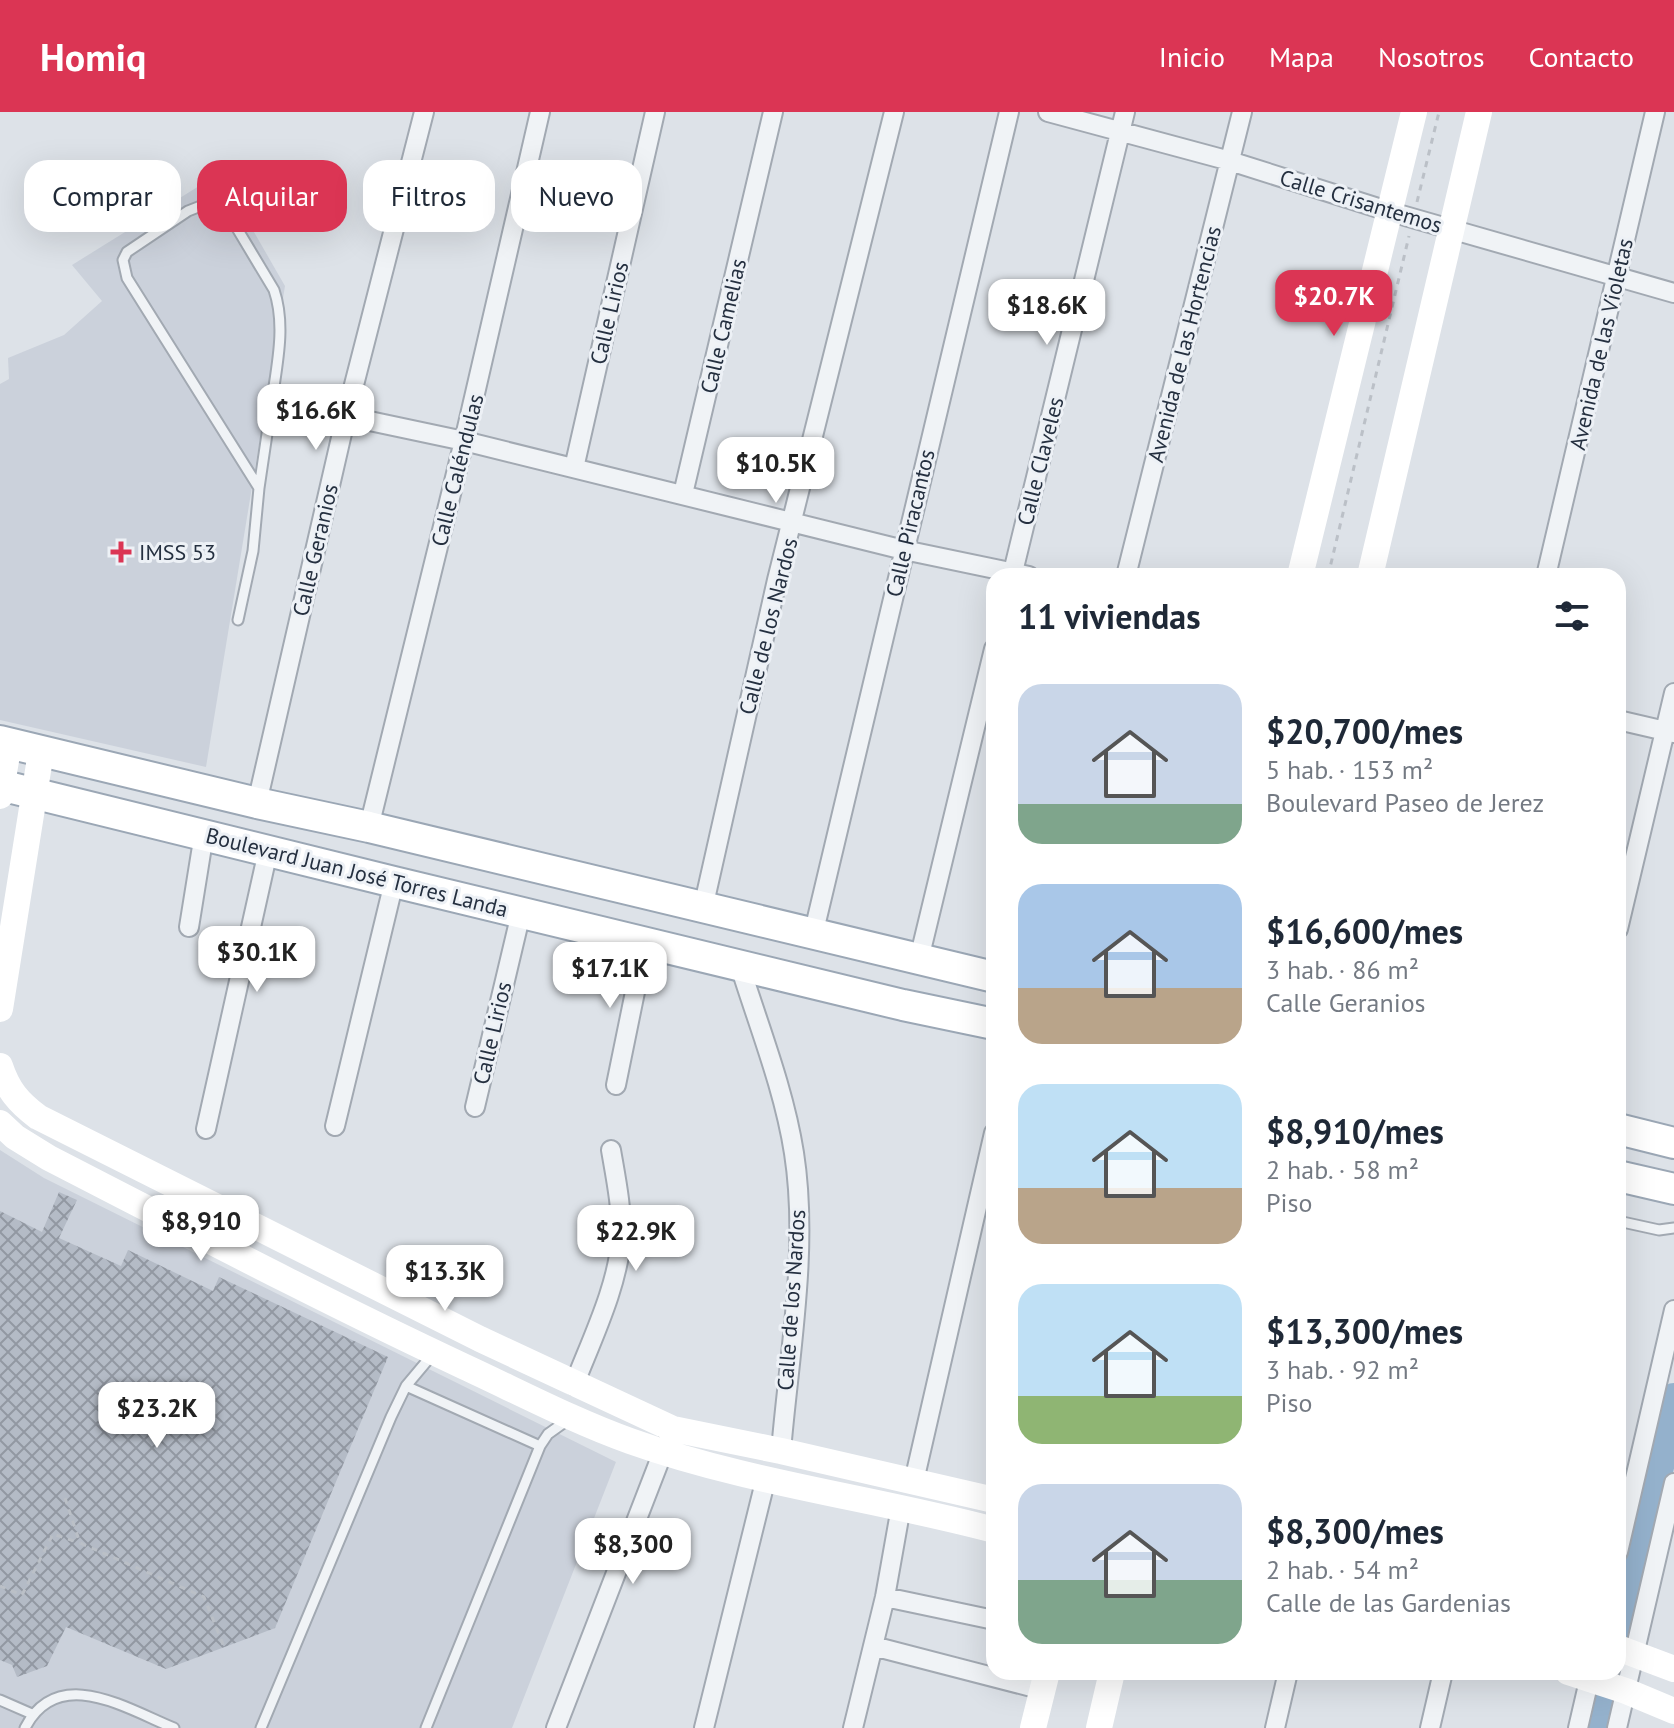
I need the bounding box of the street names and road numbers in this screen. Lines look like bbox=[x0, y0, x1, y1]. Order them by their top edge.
street label: Calle Crisantemos bbox=[1277, 163, 1445, 239]
street label: Avenida de las Hortencias bbox=[1141, 223, 1227, 465]
street label: Avenida de las Violetas bbox=[1563, 235, 1639, 453]
street label: Calle Camelias bbox=[694, 256, 752, 396]
street label: Calle Lirios bbox=[584, 259, 634, 367]
street label: Calle Caléndulas bbox=[425, 391, 489, 549]
street label: Calle Claveles bbox=[1011, 394, 1069, 528]
street label: Calle Piracantos bbox=[879, 446, 941, 600]
street label: Calle Geranios bbox=[286, 481, 344, 619]
street label: Calle de los Nardos bbox=[732, 535, 804, 717]
street label: Boulevard Juan José Torres Landa bbox=[203, 821, 511, 923]
street label: Calle Lirios bbox=[467, 979, 517, 1087]
street label: Calle de los Nardos bbox=[771, 1209, 811, 1391]

